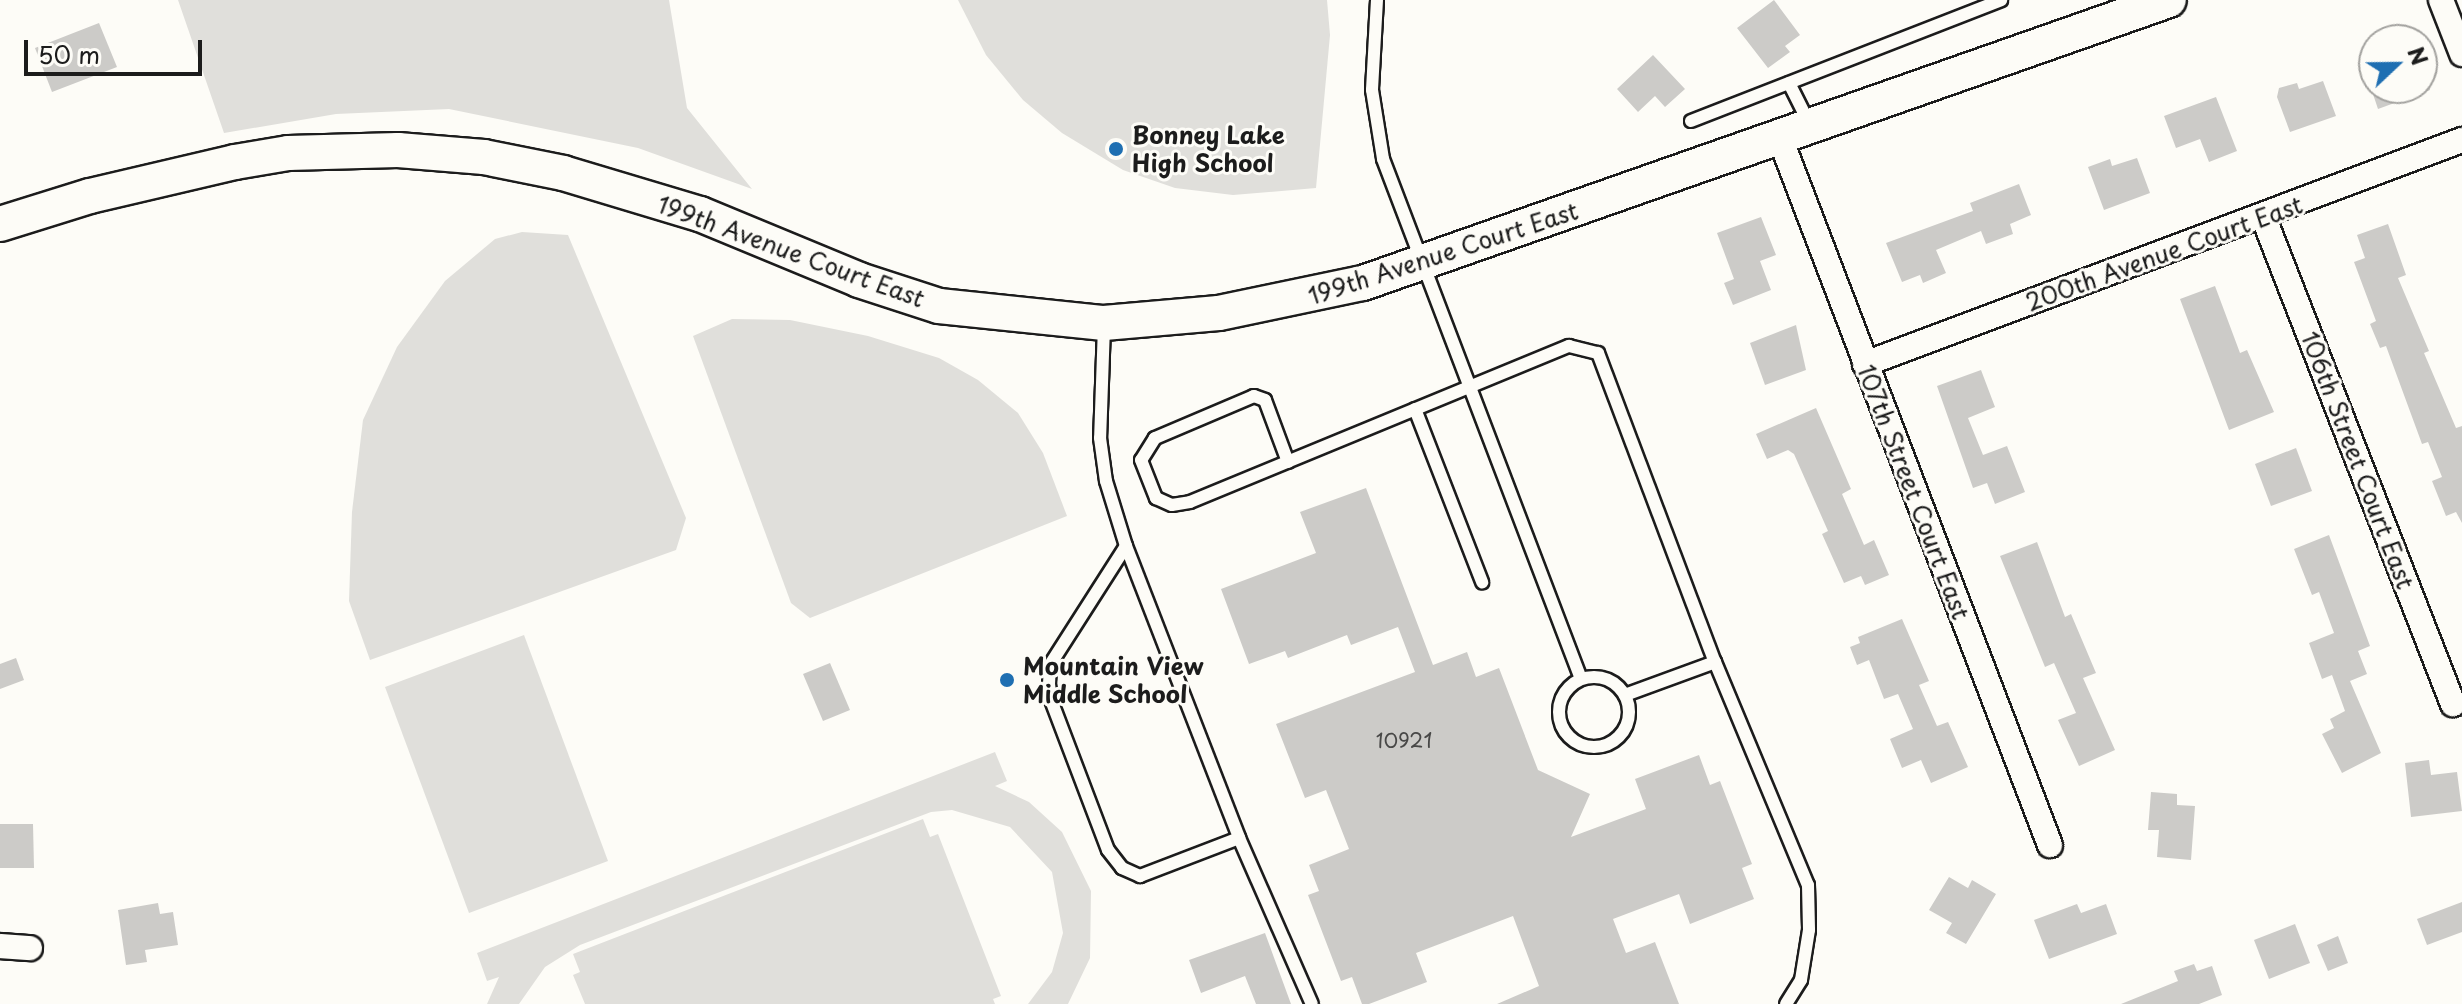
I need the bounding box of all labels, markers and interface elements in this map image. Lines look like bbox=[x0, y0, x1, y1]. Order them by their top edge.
scale bar bbox=[28, 24, 206, 74]
north arrow bbox=[2358, 24, 2438, 104]
text: 50 m bbox=[38, 36, 100, 72]
text: N bbox=[2400, 41, 2437, 70]
place label: Bonney Lake High School bbox=[1132, 121, 1287, 177]
marker: Bonney Lake High School bbox=[1107, 140, 1125, 158]
street label: 199th Avenue Court East bbox=[653, 189, 929, 313]
street label: 200th Avenue Court East bbox=[2020, 189, 2308, 317]
street label: 199th Avenue Court East bbox=[1304, 195, 1582, 311]
street label: 106th Street Court East bbox=[2294, 324, 2422, 596]
street label: 107th Street Court East bbox=[1851, 359, 1977, 625]
place label: Mountain View Middle School bbox=[1023, 652, 1203, 708]
marker: Mountain View Middle School bbox=[998, 671, 1016, 689]
house number: 10921 bbox=[1376, 728, 1432, 752]

